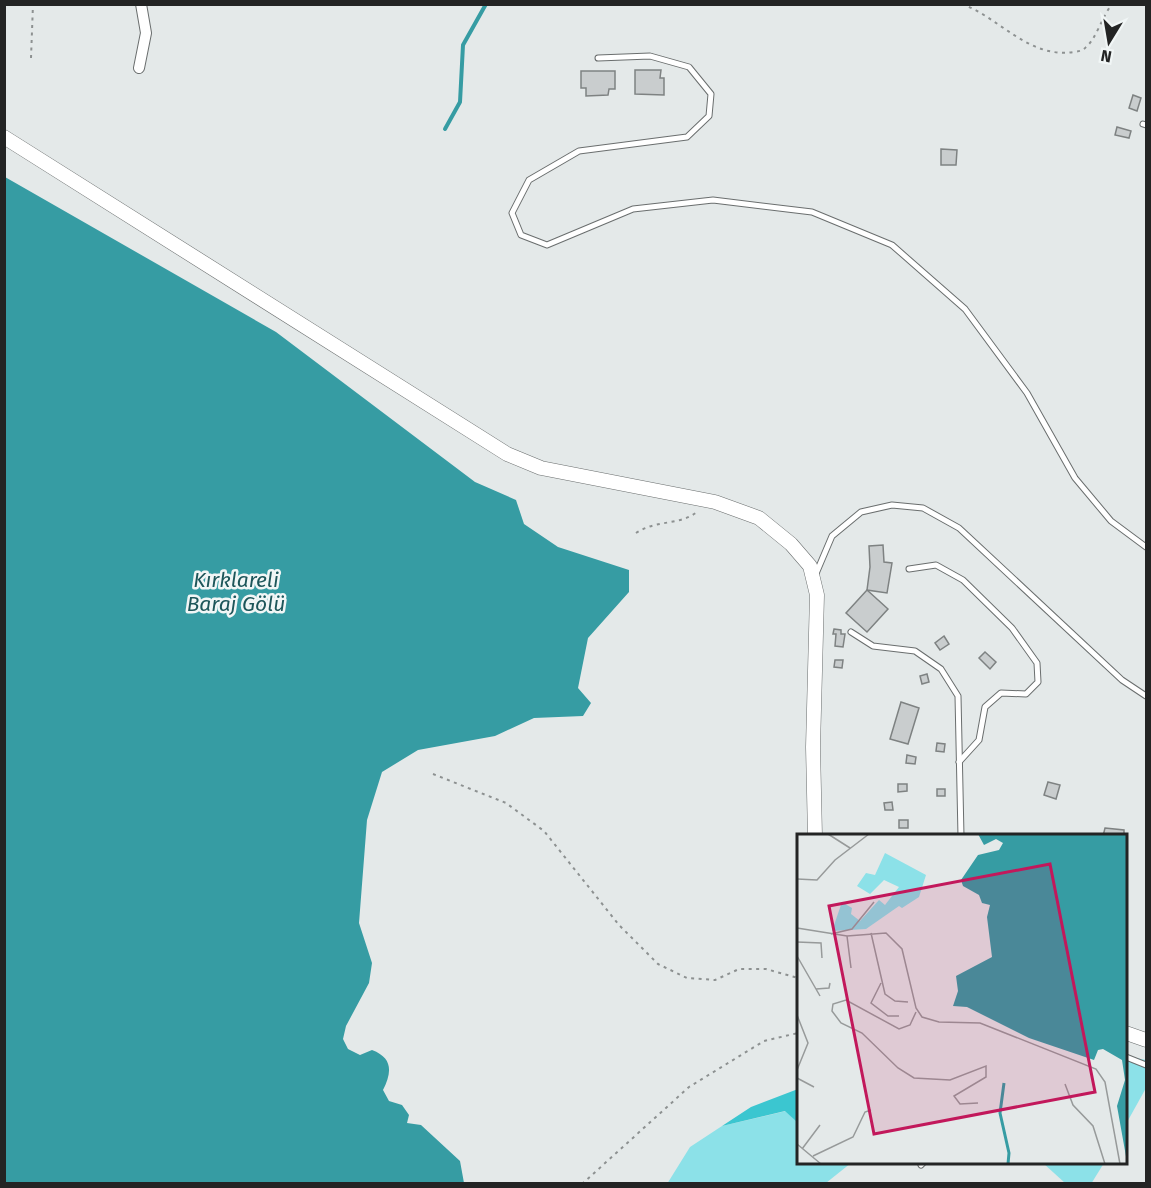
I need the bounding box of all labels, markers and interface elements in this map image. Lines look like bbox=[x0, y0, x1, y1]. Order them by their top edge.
north arrow bbox=[1079, 12, 1139, 72]
text: N bbox=[1099, 46, 1113, 67]
water label: Kırklareli Baraj Gölü bbox=[187, 567, 285, 617]
inset map bbox=[797, 834, 1127, 1164]

